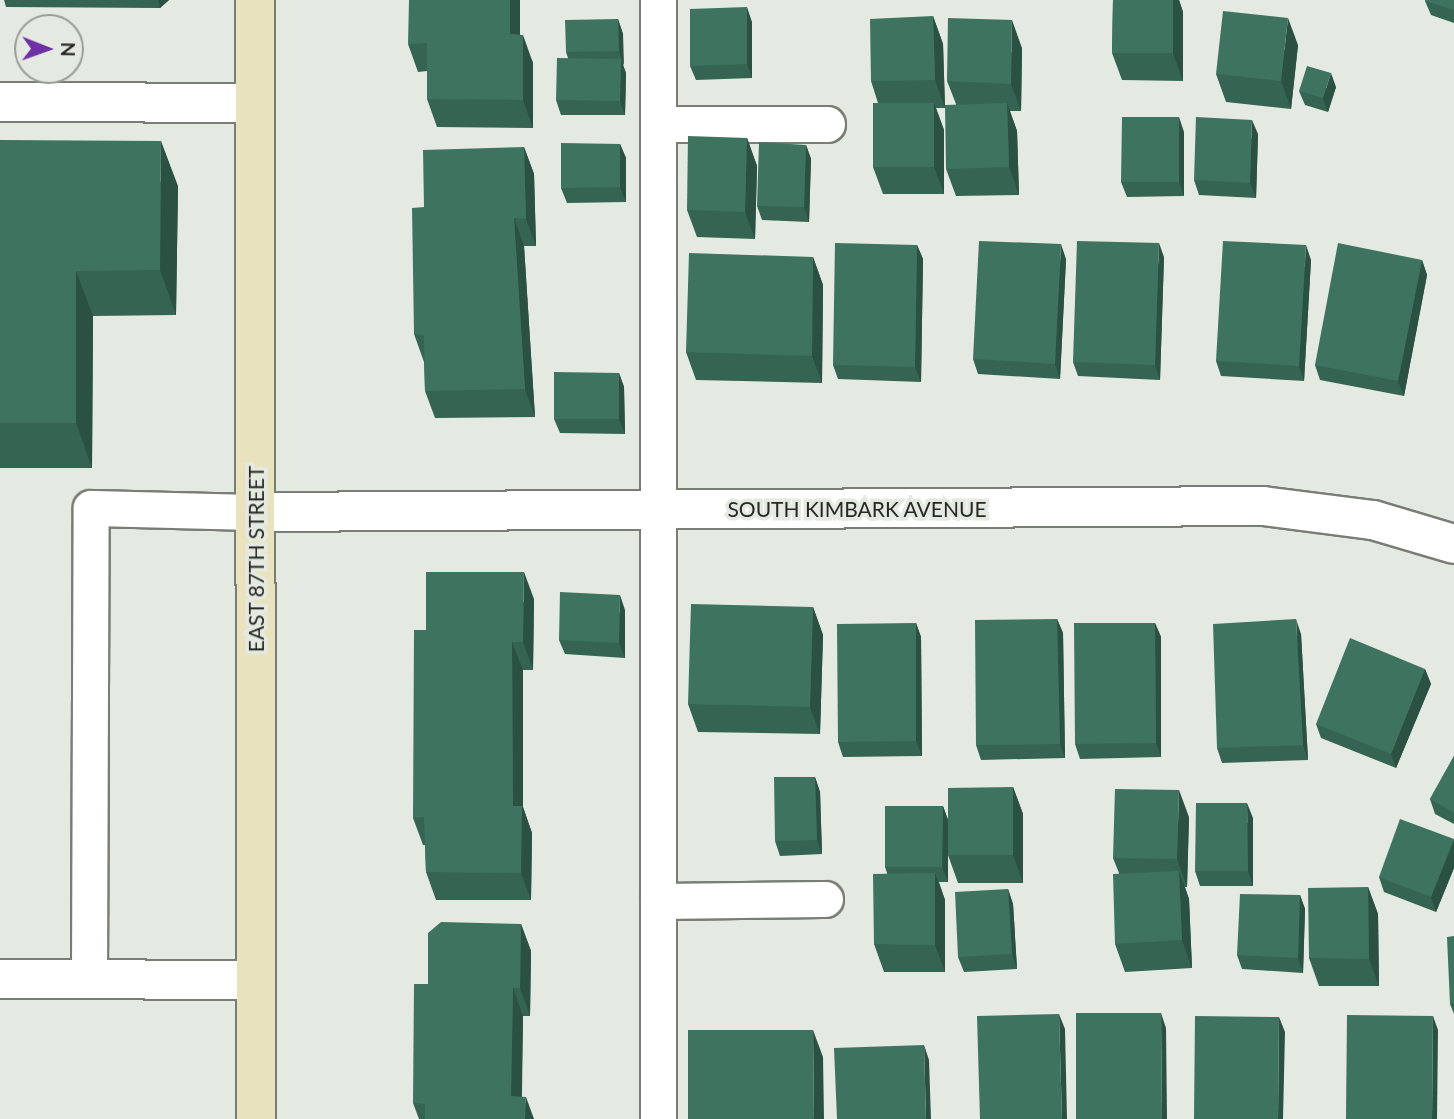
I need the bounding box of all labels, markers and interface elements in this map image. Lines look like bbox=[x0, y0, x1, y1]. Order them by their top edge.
north arrow bbox=[14, 14, 84, 84]
text: N bbox=[57, 42, 80, 57]
street label: EAST 87TH STREET bbox=[243, 465, 269, 653]
street label: SOUTH KIMBARK AVENUE bbox=[727, 496, 987, 522]

